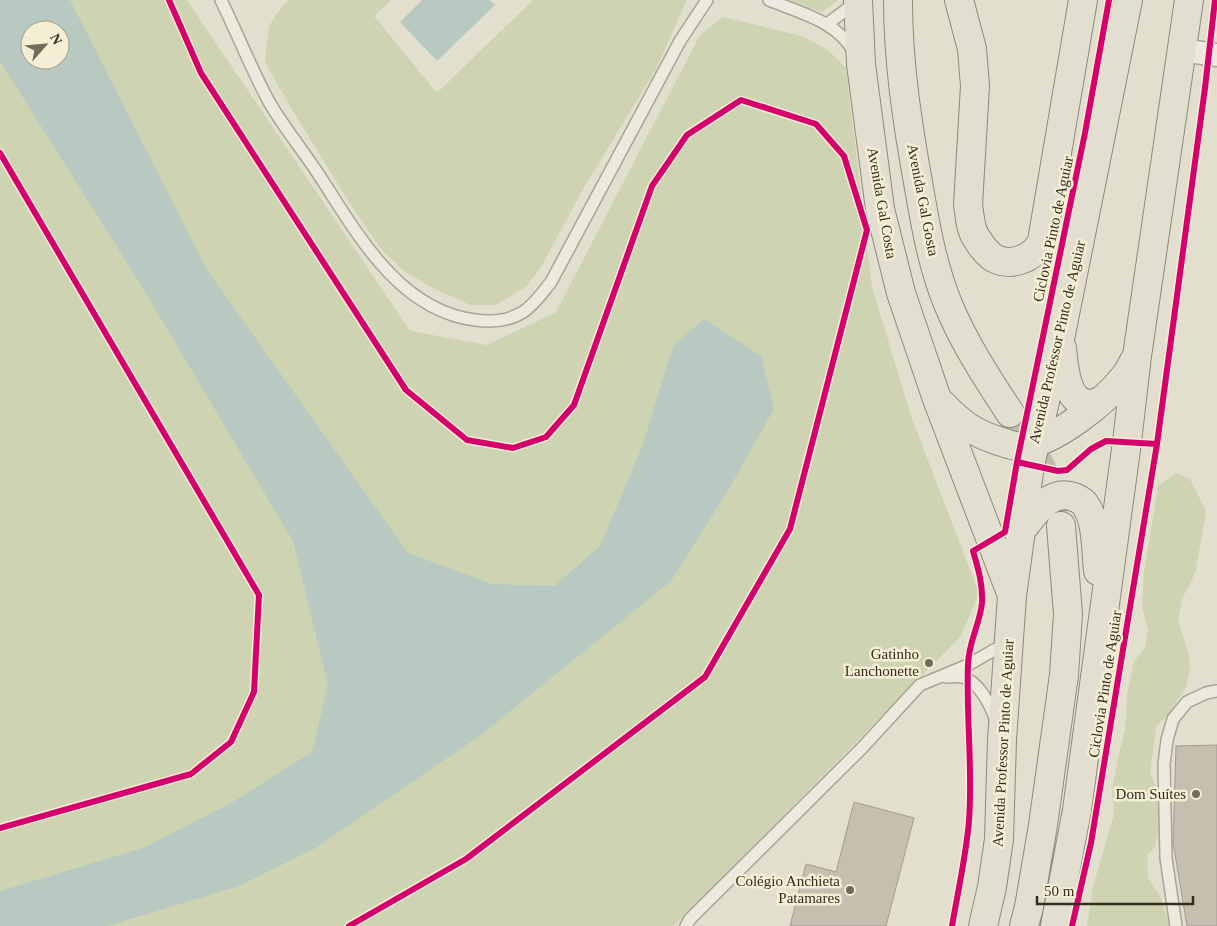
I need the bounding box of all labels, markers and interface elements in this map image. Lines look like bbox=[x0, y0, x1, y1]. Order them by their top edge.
north arrow bbox=[20, 20, 70, 70]
text: N bbox=[47, 31, 65, 47]
street label: Avenida Gal Gosta bbox=[904, 143, 942, 258]
street label: Avenida Gal Costa bbox=[864, 146, 900, 260]
street label: Ciclovia Pinto de Aguiar bbox=[1030, 155, 1076, 303]
street label: Avenida Professor Pinto de Aguiar bbox=[1026, 239, 1088, 445]
street label: Ciclovia Pinto de Aguiar bbox=[1085, 609, 1125, 759]
street label: Avenida Professor Pinto de Aguiar bbox=[990, 639, 1016, 847]
place label: Gatinho Lanchonette bbox=[845, 646, 919, 679]
marker: Gatinho Lanchonette bbox=[923, 657, 935, 669]
place label: Dom Suítes bbox=[1116, 786, 1186, 802]
marker: Dom Suítes bbox=[1190, 788, 1202, 800]
place label: Colégio Anchieta Patamares bbox=[735, 873, 840, 906]
scale bar bbox=[1037, 874, 1193, 906]
text: 50 m bbox=[1044, 883, 1075, 899]
marker: Colégio Anchieta Patamares bbox=[844, 884, 856, 896]

